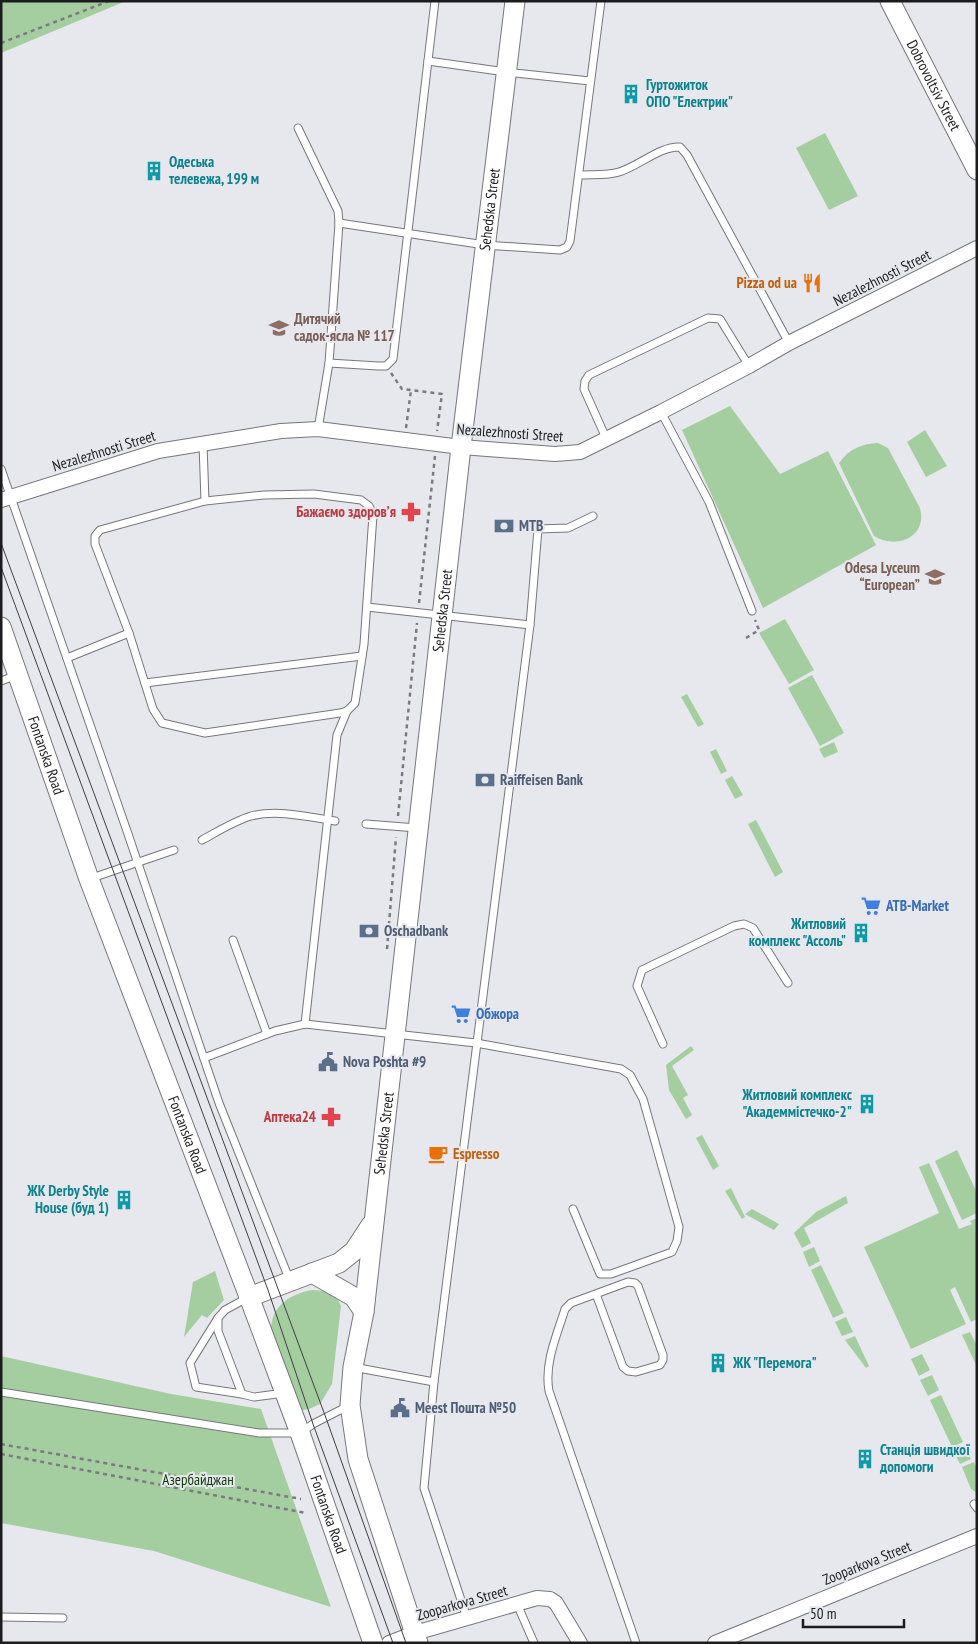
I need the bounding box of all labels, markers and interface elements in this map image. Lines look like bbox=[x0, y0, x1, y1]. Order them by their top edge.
street label: Dobrovoltsiv Street bbox=[903, 37, 965, 134]
place label: Гуртожиток ОПО "Електрик" bbox=[646, 75, 733, 111]
building icon: Гуртожиток ОПО "Електрик" bbox=[620, 83, 642, 105]
place label: Одеська телевежа, 199 м bbox=[169, 152, 259, 188]
building icon: Одеська телевежа, 199 м bbox=[143, 160, 165, 182]
street label: Sehedska Street bbox=[475, 167, 504, 252]
street label: Nezalezhnosti Street bbox=[830, 245, 934, 310]
restaurant icon: Pizza od ua bbox=[801, 272, 823, 294]
place label: Pizza od ua bbox=[736, 273, 797, 292]
place label: Дитячий садок-ясла № 117 bbox=[294, 309, 395, 345]
school or university icon: Дитячий садок-ясла № 117 bbox=[268, 317, 290, 339]
street label: Nezalezhnosti Street bbox=[456, 419, 564, 446]
street label: Nezalezhnosti Street bbox=[50, 426, 158, 475]
pharmacy icon: Бажаємо здоровʼя bbox=[400, 501, 422, 523]
place label: Бажаємо здоровʼя bbox=[296, 502, 396, 521]
bank icon: МТВ bbox=[493, 515, 515, 537]
place label: МТВ bbox=[519, 516, 543, 535]
place label: Odesa Lyceum “European” bbox=[845, 558, 920, 594]
school or university icon: Odesa Lyceum “European” bbox=[924, 566, 946, 588]
street label: Sehedska Street bbox=[428, 568, 456, 653]
street label: Fontanska Road bbox=[24, 714, 69, 797]
bank icon: Raiffeisen Bank bbox=[474, 769, 496, 791]
place label: Raiffeisen Bank bbox=[500, 770, 584, 789]
supermarket icon: ATB-Market bbox=[860, 895, 882, 917]
place label: ATB-Market bbox=[885, 896, 949, 915]
place label: Житловий комплекс "Ассоль" bbox=[749, 914, 846, 950]
bank icon: Oschadbank bbox=[358, 920, 380, 942]
place label: Oschadbank bbox=[384, 921, 449, 940]
building icon: Житловий комплекс "Ассоль" bbox=[850, 922, 872, 944]
supermarket icon: Обжора bbox=[450, 1003, 472, 1025]
place label: Обжора bbox=[476, 1004, 519, 1023]
public building icon: Nova Poshta #9 bbox=[317, 1051, 339, 1073]
place label: Nova Poshta #9 bbox=[343, 1052, 426, 1071]
place label: Житловий комплекс "Академмістечко-2" bbox=[741, 1085, 853, 1121]
street label: Sehedska Street bbox=[369, 1091, 398, 1176]
street label: Fontanska Road bbox=[164, 1093, 211, 1176]
building icon: Житловий комплекс "Академмістечко-2" bbox=[856, 1093, 878, 1115]
pharmacy icon: Аптека24 bbox=[320, 1106, 342, 1128]
place label: Аптека24 bbox=[263, 1107, 316, 1126]
cafe icon: Espresso bbox=[427, 1143, 449, 1165]
place label: Espresso bbox=[453, 1144, 500, 1163]
place label: ЖК Derby Style House (буд 1) bbox=[26, 1181, 109, 1217]
building icon: ЖК Derby Style House (буд 1) bbox=[113, 1189, 135, 1211]
building icon: ЖК "Перемога" bbox=[707, 1352, 729, 1374]
place label: ЖК "Перемога" bbox=[732, 1353, 817, 1372]
public building icon: Meest Пошта №50 bbox=[389, 1397, 411, 1419]
place label: Meest Пошта №50 bbox=[415, 1398, 516, 1417]
place label: Станція швидкої допомоги bbox=[879, 1440, 970, 1476]
building icon: Станція швидкої допомоги bbox=[854, 1448, 876, 1470]
park label: Азербайджан bbox=[162, 1470, 234, 1489]
street label: Fontanska Road bbox=[306, 1473, 351, 1556]
street label: Zooparkova Street bbox=[820, 1536, 914, 1589]
street label: Zooparkova Street bbox=[414, 1580, 509, 1625]
scale bar bbox=[803, 1596, 904, 1628]
text: 50 m bbox=[810, 1604, 836, 1623]

